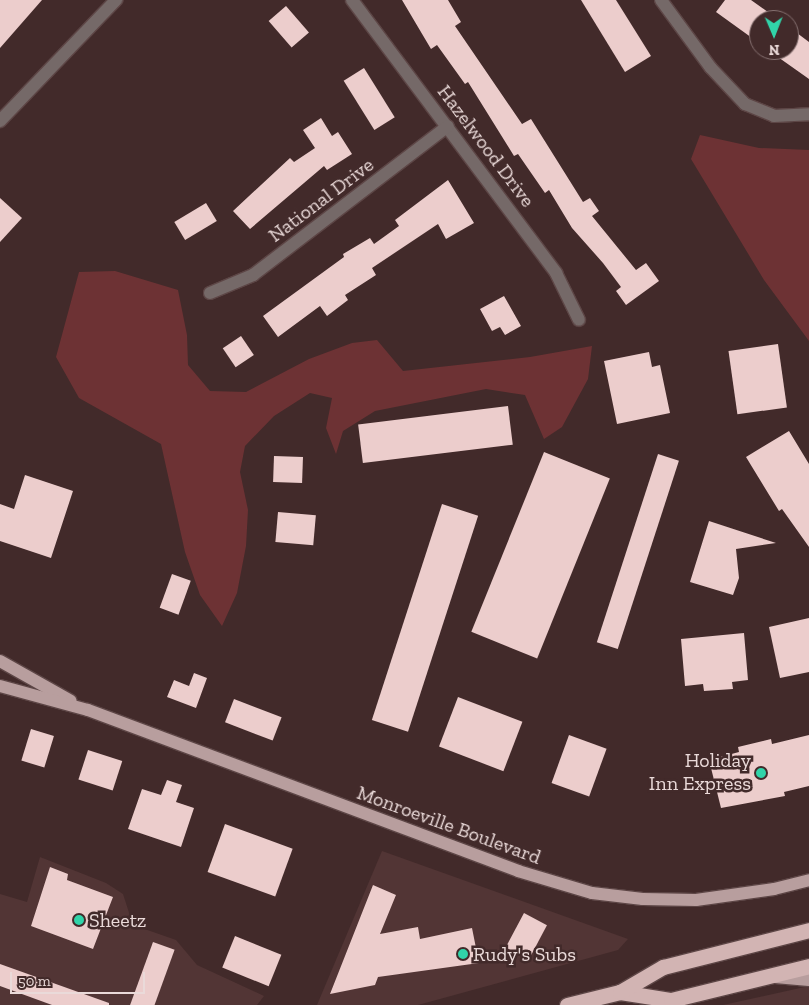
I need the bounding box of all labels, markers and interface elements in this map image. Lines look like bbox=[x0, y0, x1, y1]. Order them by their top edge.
north arrow bbox=[749, 10, 799, 60]
text: N bbox=[769, 41, 780, 58]
street label: Hazelwood Drive bbox=[432, 80, 540, 212]
street label: National Drive bbox=[264, 153, 378, 247]
place label: Holiday Inn Express bbox=[649, 749, 751, 796]
marker: Holiday Inn Express bbox=[755, 767, 767, 779]
street label: Monroeville Boulevard bbox=[354, 781, 544, 869]
place label: Sheetz bbox=[89, 908, 146, 932]
marker: Sheetz bbox=[73, 914, 85, 926]
place label: Rudy's Subs bbox=[473, 942, 576, 966]
marker: Rudy's Subs bbox=[457, 948, 469, 960]
scale bar bbox=[12, 962, 148, 994]
text: 50 m bbox=[18, 972, 51, 990]

